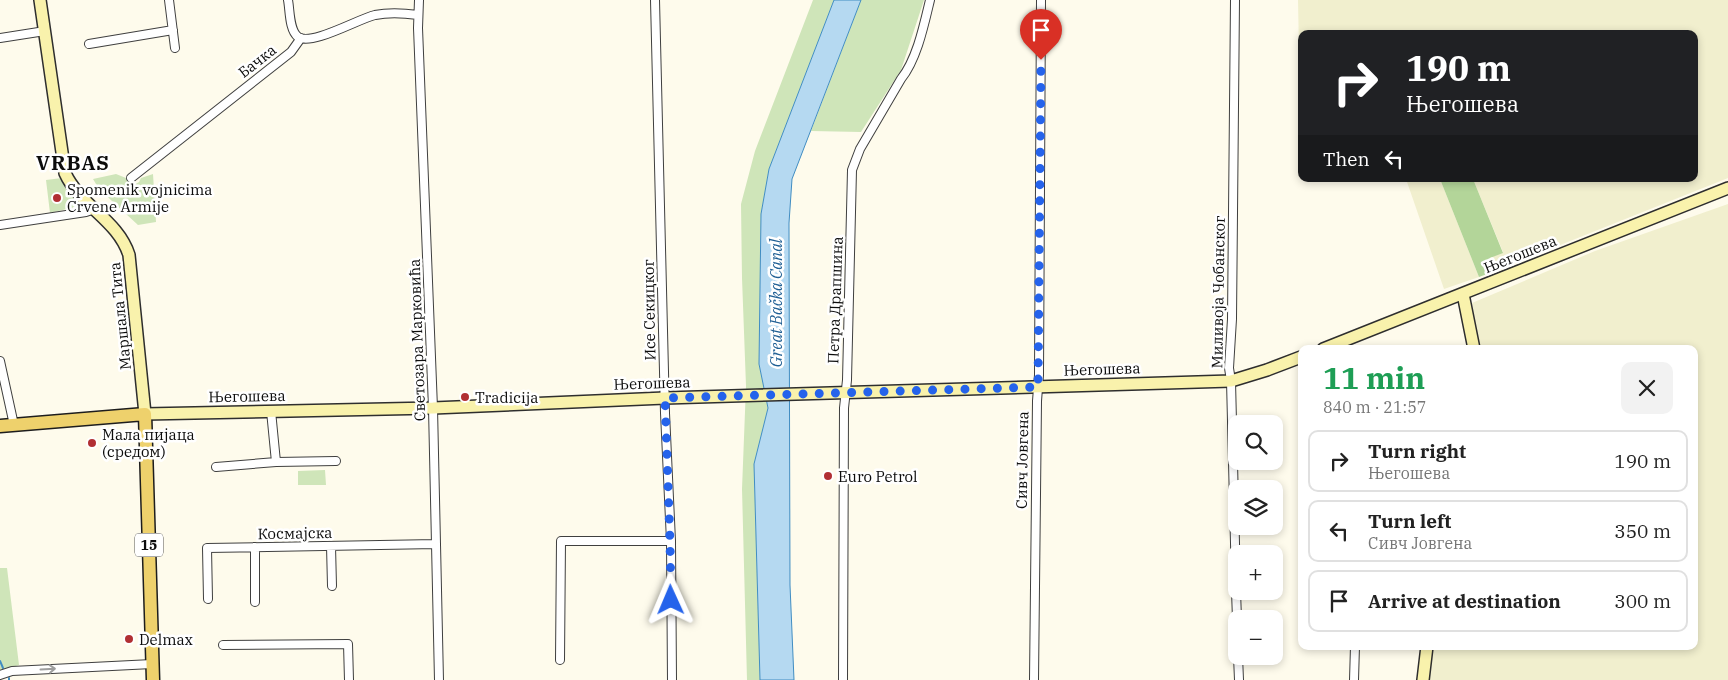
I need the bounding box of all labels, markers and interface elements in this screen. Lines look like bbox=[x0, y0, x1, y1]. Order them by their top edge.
pin bbox=[1020, 9, 1062, 60]
icon: arrive bbox=[1027, 16, 1055, 44]
street label: Бачка bbox=[234, 40, 280, 82]
text: 190 m bbox=[1406, 45, 1511, 91]
icon: right bbox=[1323, 50, 1388, 115]
text: Његошева bbox=[1406, 89, 1519, 118]
icon: left bbox=[1380, 145, 1408, 173]
text: Then bbox=[1323, 147, 1370, 171]
district label: VRBAS bbox=[36, 149, 110, 176]
place label: Spomenik vojnicima Crvene Armije bbox=[67, 180, 213, 216]
marker: Spomenik vojnicima Crvene Armije bbox=[51, 192, 63, 204]
street label: Миливоја Чобанског bbox=[1207, 215, 1229, 369]
street label: Његошева bbox=[1481, 231, 1559, 277]
street label: Петра Драпшина bbox=[823, 236, 847, 364]
water label: Great Bačka Canal bbox=[766, 238, 786, 367]
street label: Светозара Марковића bbox=[405, 258, 429, 422]
street label: Исе Секицког bbox=[639, 259, 659, 361]
street label: Маршала Тита bbox=[105, 261, 135, 371]
street label: Његошева bbox=[1063, 358, 1141, 380]
text: 11 min bbox=[1323, 358, 1425, 397]
button: close bbox=[1621, 362, 1673, 414]
street label: Његошева bbox=[613, 372, 691, 394]
street label: Његошева bbox=[208, 386, 286, 406]
place label: Tradicija bbox=[475, 388, 538, 407]
marker: Tradicija bbox=[459, 391, 471, 403]
text: 840 m · 21:57 bbox=[1323, 397, 1426, 417]
street label: Сивч Јовгена bbox=[1012, 411, 1032, 509]
map controls bbox=[1228, 415, 1283, 665]
button: search bbox=[1228, 415, 1283, 470]
place label: Мала пијаца (средом) bbox=[102, 425, 195, 461]
marker: Мала пијаца (средом) bbox=[86, 437, 98, 449]
text: Turn right bbox=[1368, 439, 1466, 463]
icon: right bbox=[1325, 447, 1353, 475]
text: 190 m bbox=[1614, 449, 1671, 473]
text: Његошева bbox=[1368, 463, 1450, 483]
place label: Euro Petrol bbox=[838, 467, 918, 486]
marker: Euro Petrol bbox=[822, 470, 834, 482]
button: layers bbox=[1228, 480, 1283, 535]
text: Turn left bbox=[1368, 509, 1451, 533]
icon: left bbox=[1325, 517, 1353, 545]
text: 350 m bbox=[1614, 519, 1671, 543]
street label: Космајска bbox=[257, 523, 333, 543]
text: Сивч Јовгена bbox=[1368, 533, 1472, 553]
road number: 15 bbox=[135, 534, 163, 556]
button: + bbox=[1228, 545, 1283, 600]
position arrow bbox=[644, 573, 696, 625]
icon: arrive bbox=[1325, 587, 1353, 615]
text: Arrive at destination bbox=[1368, 589, 1561, 613]
text: 300 m bbox=[1614, 589, 1671, 613]
button: − bbox=[1228, 610, 1283, 665]
place label: Delmax bbox=[139, 630, 193, 649]
marker: Delmax bbox=[123, 633, 135, 645]
one-way arrow bbox=[40, 665, 56, 674]

